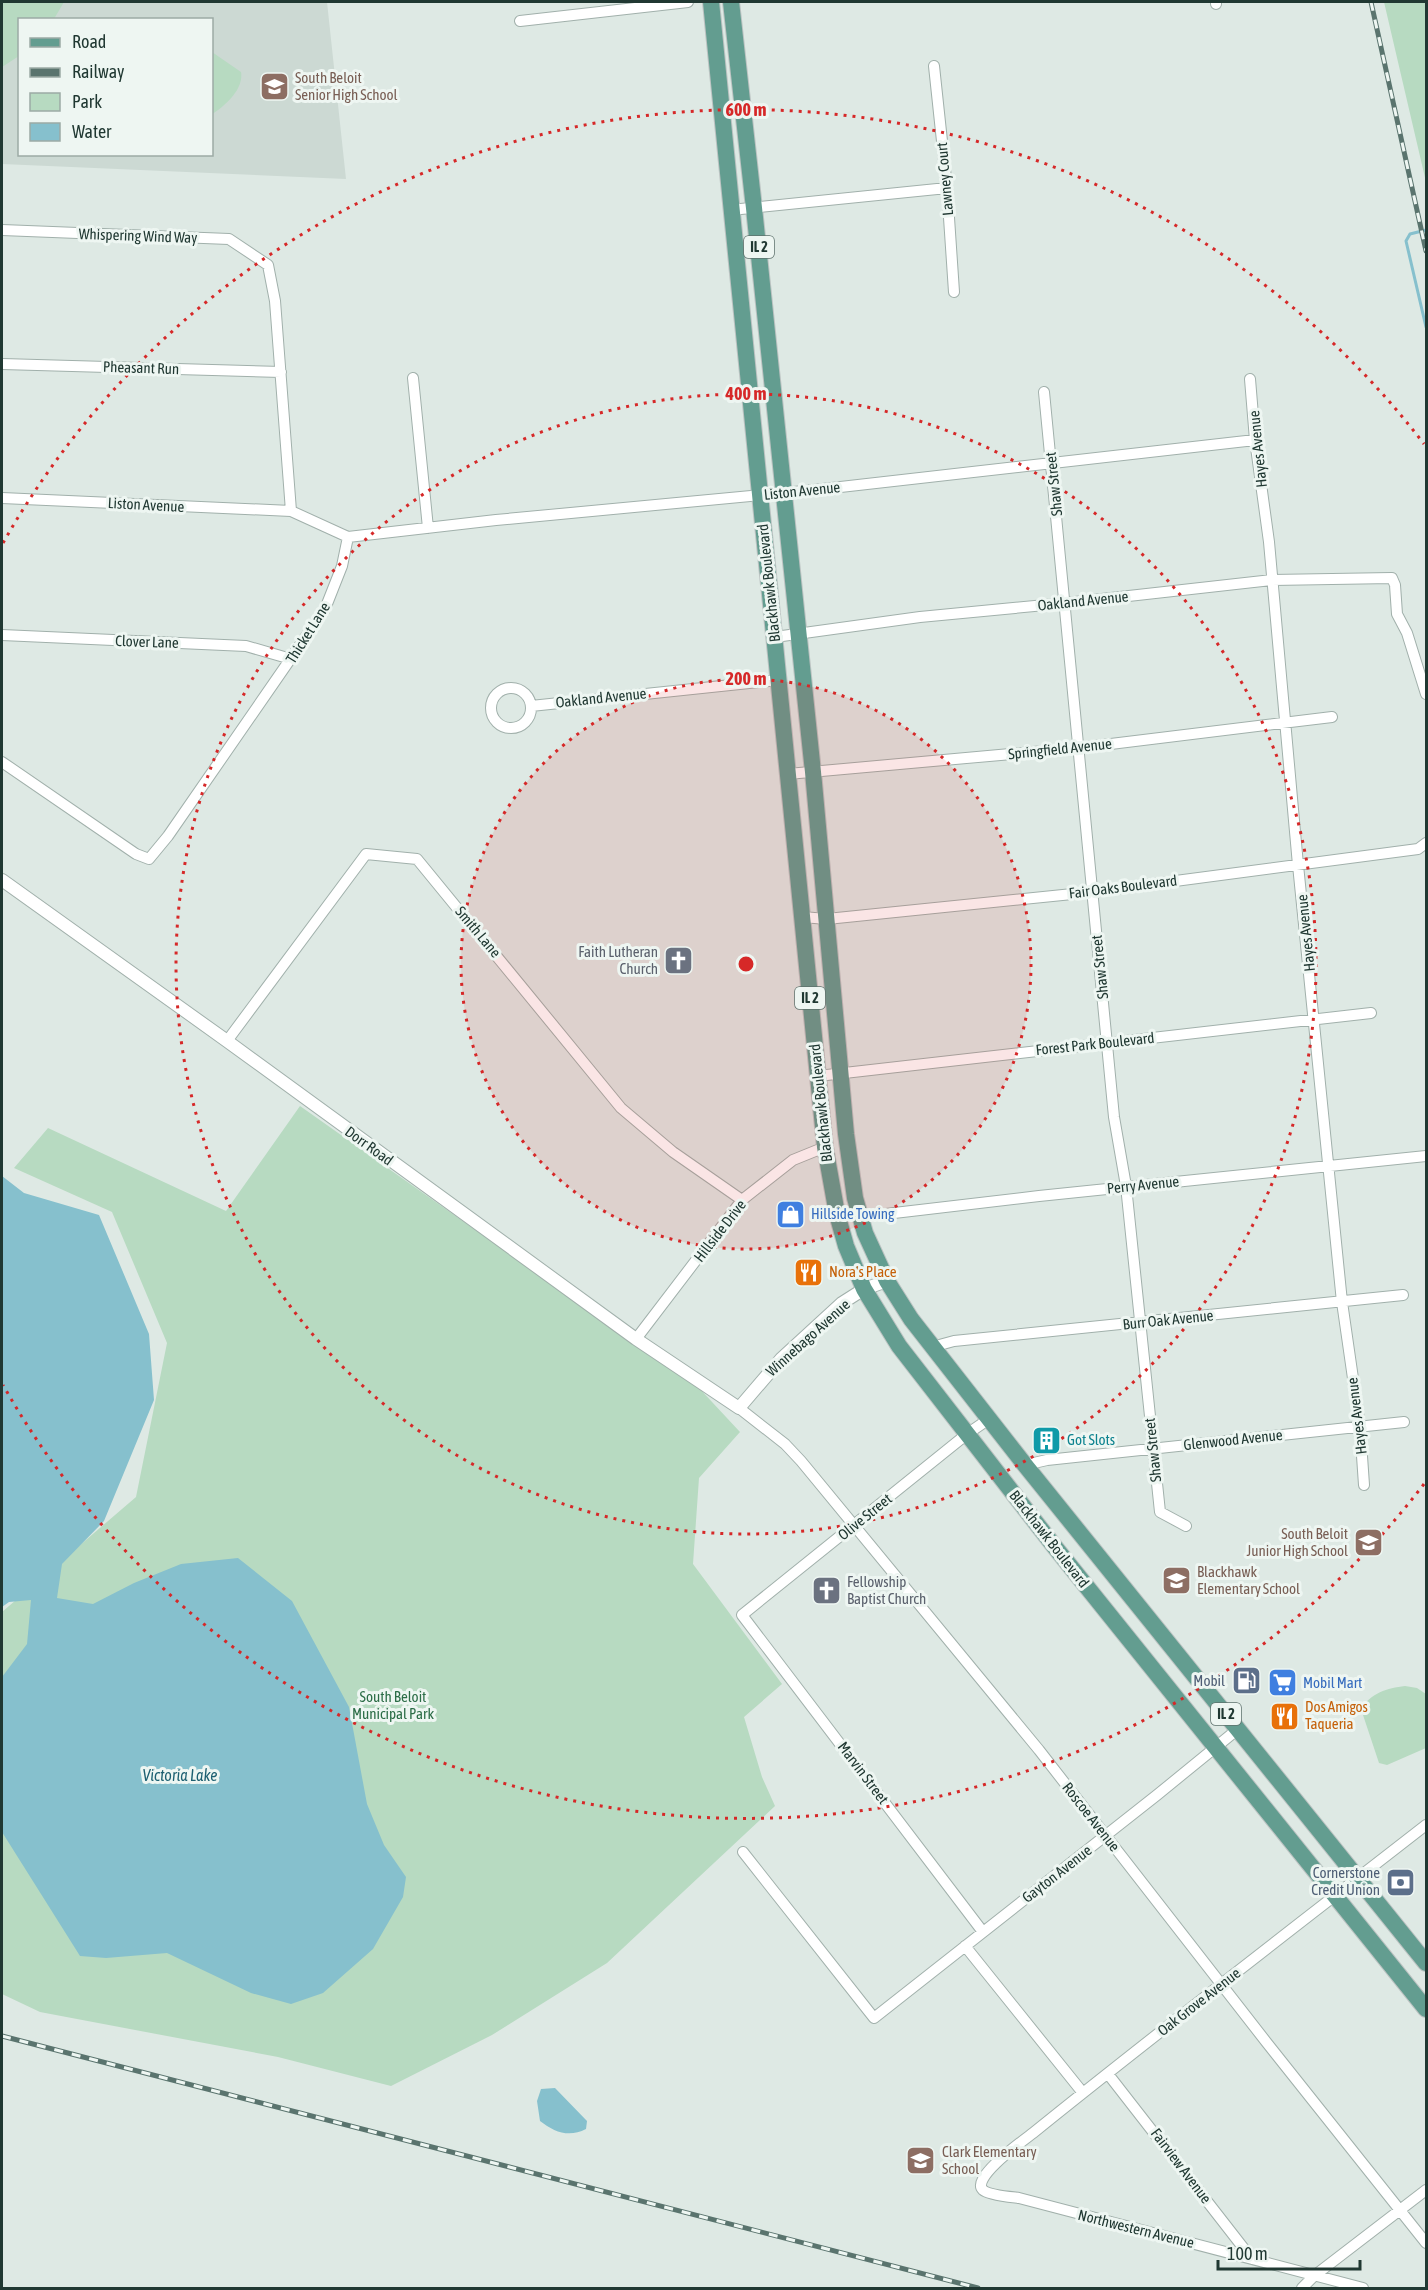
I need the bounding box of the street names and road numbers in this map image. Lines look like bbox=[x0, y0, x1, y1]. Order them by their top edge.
street label: Lawney Court bbox=[933, 142, 956, 216]
street label: Whispering Wind Way bbox=[78, 225, 198, 246]
road number: IL 2 bbox=[744, 236, 774, 258]
street label: Pheasant Run bbox=[103, 358, 179, 377]
street label: Hayes Avenue bbox=[1245, 409, 1270, 488]
street label: Shaw Street bbox=[1042, 451, 1065, 517]
street label: Liston Avenue bbox=[763, 478, 841, 503]
street label: Liston Avenue bbox=[107, 494, 185, 515]
street label: Blackhawk Boulevard bbox=[754, 523, 783, 643]
street label: Oakland Avenue bbox=[1037, 587, 1129, 614]
street label: Thicket Lane bbox=[282, 599, 333, 666]
street label: Clover Lane bbox=[115, 632, 179, 651]
street label: Oakland Avenue bbox=[555, 684, 647, 711]
street label: Springfield Avenue bbox=[1007, 735, 1113, 762]
street label: Fair Oaks Boulevard bbox=[1068, 871, 1178, 902]
street label: Hayes Avenue bbox=[1293, 893, 1318, 972]
street label: Smith Lane bbox=[452, 903, 505, 961]
street label: Shaw Street bbox=[1088, 934, 1111, 1000]
road number: IL 2 bbox=[795, 987, 825, 1009]
street label: Forest Park Boulevard bbox=[1035, 1029, 1155, 1058]
street label: Blackhawk Boulevard bbox=[806, 1043, 835, 1163]
street label: Dorr Road bbox=[342, 1123, 397, 1169]
street label: Perry Avenue bbox=[1106, 1172, 1180, 1197]
street label: Hillside Drive bbox=[690, 1196, 749, 1265]
street label: Winnebago Avenue bbox=[762, 1296, 853, 1380]
street label: Burr Oak Avenue bbox=[1122, 1306, 1214, 1333]
street label: Hayes Avenue bbox=[1343, 1376, 1370, 1456]
street label: Shaw Street bbox=[1141, 1417, 1164, 1483]
street label: Glenwood Avenue bbox=[1183, 1426, 1283, 1453]
street label: Blackhawk Boulevard bbox=[1006, 1487, 1093, 1591]
street label: Olive Street bbox=[834, 1490, 895, 1543]
road number: IL 2 bbox=[1211, 1703, 1241, 1725]
street label: Marvin Street bbox=[835, 1738, 892, 1807]
street label: Roscoe Avenue bbox=[1059, 1779, 1124, 1855]
street label: Gayton Avenue bbox=[1019, 1841, 1095, 1906]
street label: Oak Grove Avenue bbox=[1154, 1964, 1244, 2039]
street label: Fairview Avenue bbox=[1148, 2125, 1215, 2207]
street label: Northwestern Avenue bbox=[1076, 2206, 1196, 2251]

